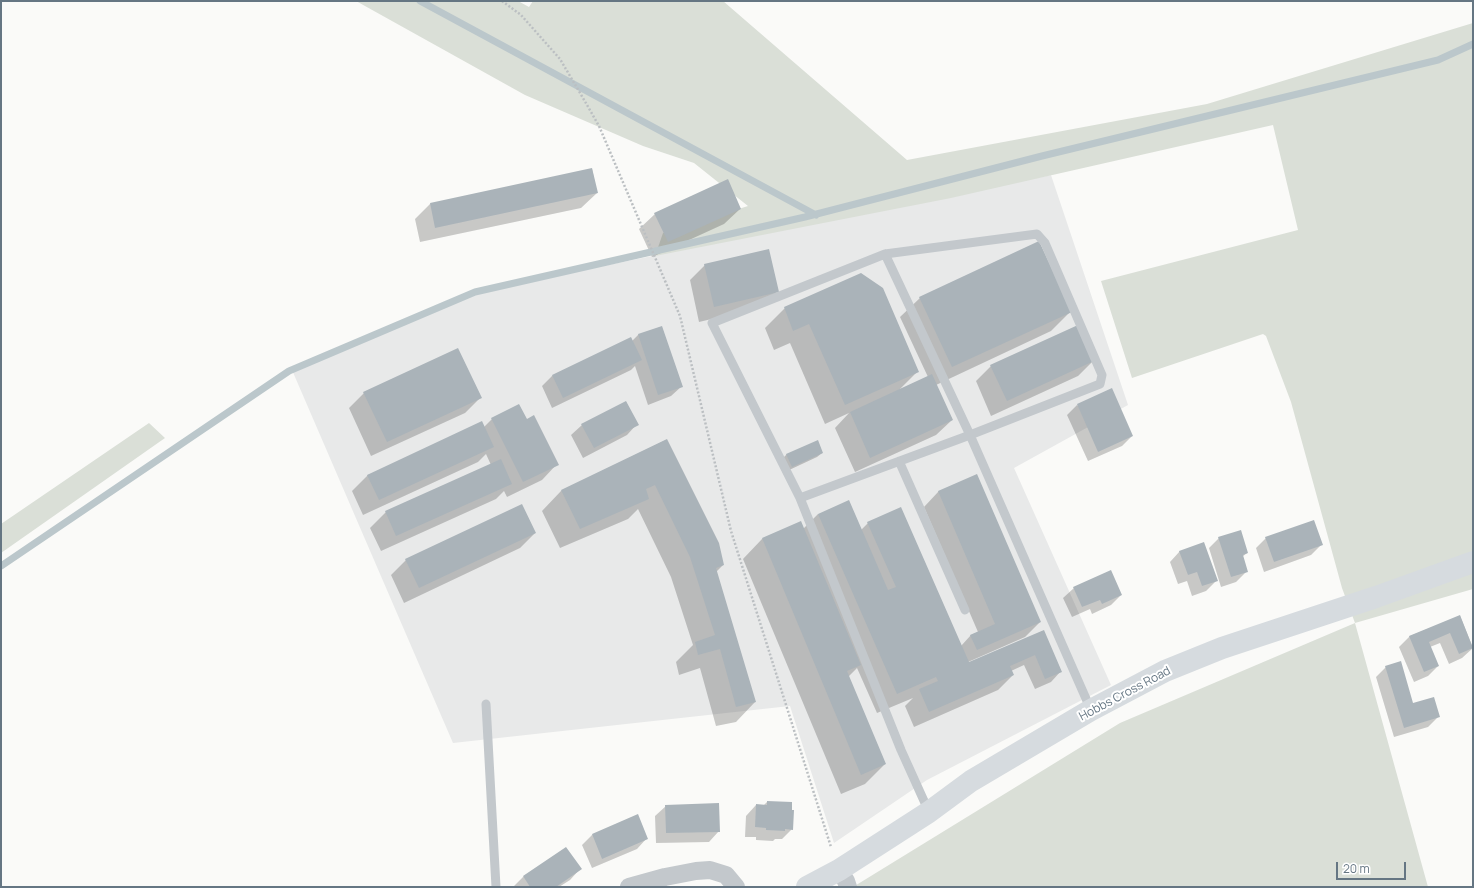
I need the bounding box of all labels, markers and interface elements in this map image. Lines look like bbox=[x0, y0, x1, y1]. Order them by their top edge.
street label: Hobbs Cross Road bbox=[1077, 664, 1173, 724]
scale bar bbox=[1338, 854, 1408, 880]
text: 20 m bbox=[1343, 860, 1370, 877]

